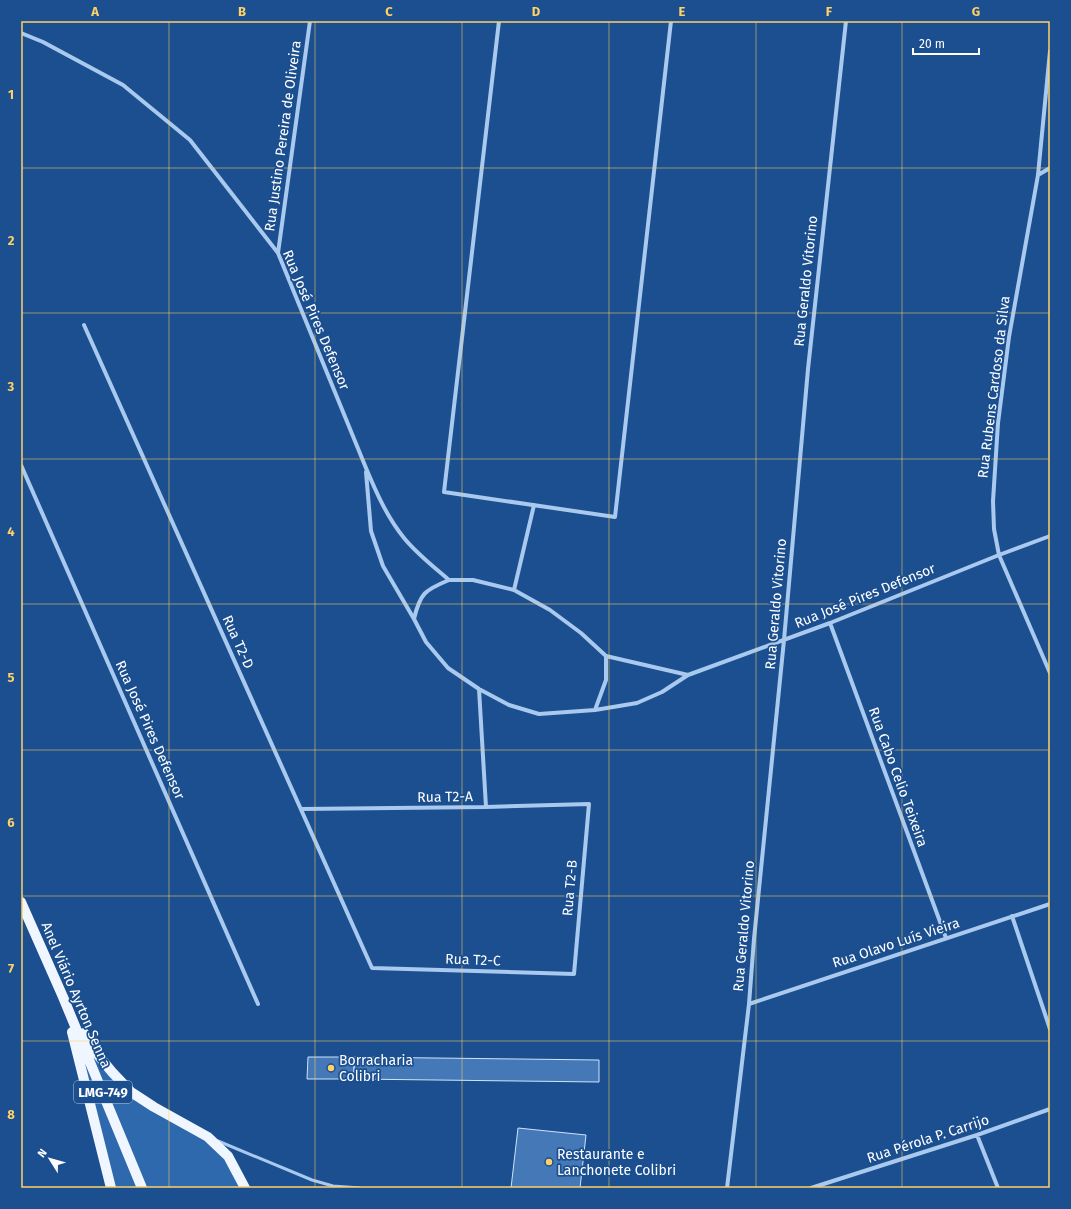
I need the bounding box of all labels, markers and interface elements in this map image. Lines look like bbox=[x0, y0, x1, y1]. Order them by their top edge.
text: A bbox=[90, 4, 99, 19]
text: B bbox=[238, 4, 246, 19]
text: C bbox=[385, 4, 393, 19]
text: D bbox=[532, 4, 541, 19]
text: E bbox=[679, 4, 686, 19]
text: F bbox=[826, 4, 833, 19]
text: G bbox=[972, 4, 980, 19]
scale bar bbox=[913, 30, 979, 56]
text: 20 m bbox=[919, 37, 945, 51]
street label: Rua Justino Pereira de Oliveira bbox=[261, 39, 305, 233]
text: 1 bbox=[8, 87, 14, 102]
street label: Rua Geraldo Vitorino bbox=[791, 215, 821, 347]
text: 2 bbox=[8, 233, 15, 248]
street label: Rua José Pires Defensor bbox=[279, 247, 353, 393]
street label: Rua Rubens Cardoso da Silva bbox=[974, 295, 1014, 479]
text: 3 bbox=[7, 379, 15, 394]
text: 4 bbox=[7, 524, 15, 539]
street label: Rua Geraldo Vitorino bbox=[762, 538, 790, 670]
street label: Rua José Pires Defensor bbox=[792, 560, 938, 632]
street label: Rua T2-D bbox=[219, 613, 257, 671]
street label: Rua José Pires Defensor bbox=[112, 658, 189, 803]
text: 5 bbox=[8, 670, 15, 685]
street label: Rua Cabo Celio Teixeira bbox=[865, 705, 931, 849]
street label: Rua T2-A bbox=[417, 788, 473, 806]
text: 6 bbox=[7, 815, 15, 830]
street label: Rua T2-B bbox=[559, 859, 581, 917]
street label: Rua Geraldo Vitorino bbox=[730, 860, 758, 992]
street label: Rua Olavo Luís Vieira bbox=[830, 914, 962, 972]
street label: Anel Viário Ayrton Senna bbox=[38, 920, 114, 1070]
street label: Rua T2-C bbox=[445, 951, 501, 969]
text: 7 bbox=[8, 961, 14, 976]
place label: Borracharia Colibri bbox=[339, 1052, 413, 1085]
marker: Borracharia Colibri bbox=[326, 1063, 336, 1073]
road number: LMG-749 bbox=[74, 1081, 132, 1103]
text: 8 bbox=[7, 1107, 15, 1122]
street label: Rua Pérola P. Carrijo bbox=[865, 1111, 991, 1167]
north arrow bbox=[30, 1139, 70, 1179]
text: N bbox=[35, 1146, 50, 1160]
place label: Restaurante e Lanchonete Colibri bbox=[557, 1146, 676, 1179]
marker: Restaurante e Lanchonete Colibri bbox=[544, 1157, 554, 1167]

